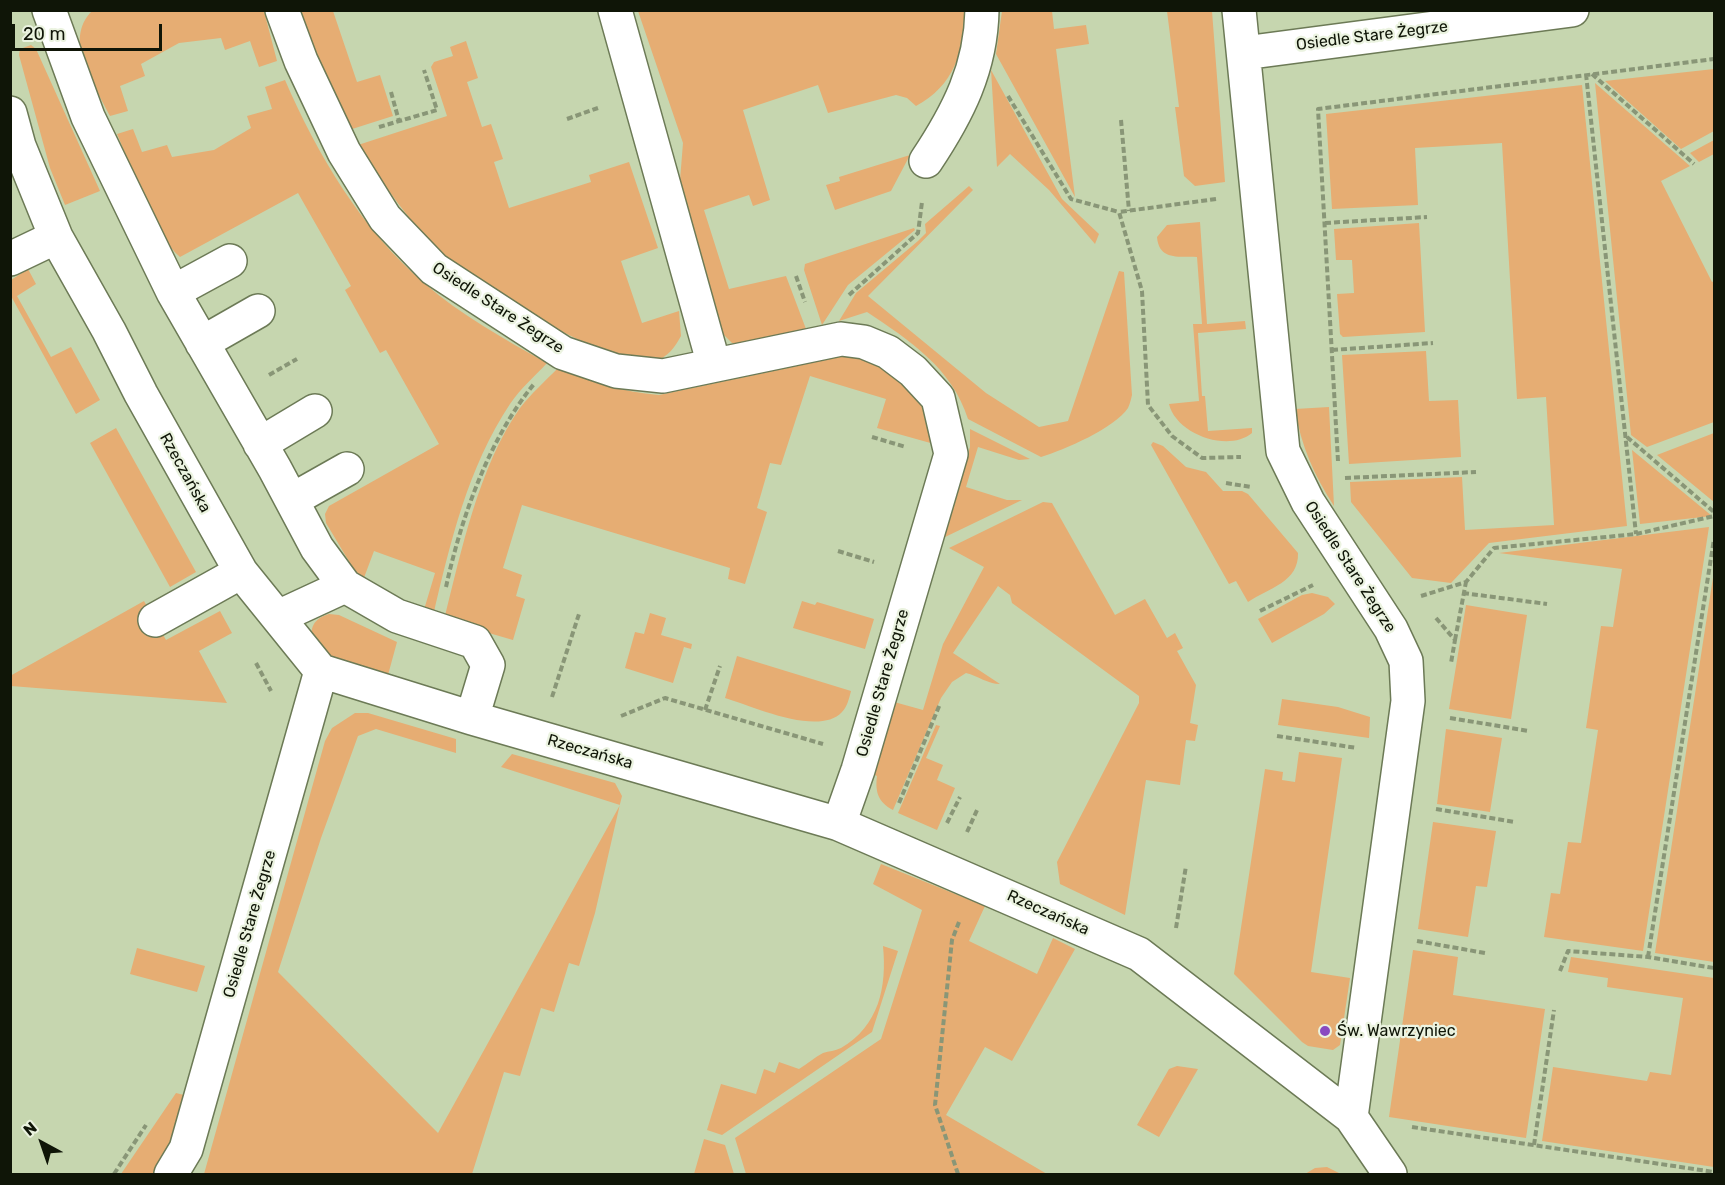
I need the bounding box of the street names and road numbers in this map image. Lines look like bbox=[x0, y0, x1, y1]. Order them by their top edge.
street label: Osiedle Stare Żegrze bbox=[1295, 17, 1449, 55]
street label: Osiedle Stare Żegrze bbox=[429, 258, 567, 358]
street label: Rzeczańska bbox=[155, 430, 215, 516]
street label: Osiedle Stare Żegrze bbox=[1300, 498, 1400, 636]
street label: Osiedle Stare Żegrze bbox=[853, 607, 913, 759]
street label: Rzeczańska bbox=[545, 731, 635, 773]
street label: Osiedle Stare Żegrze bbox=[220, 848, 280, 1000]
street label: Rzeczańska bbox=[1004, 886, 1092, 940]

